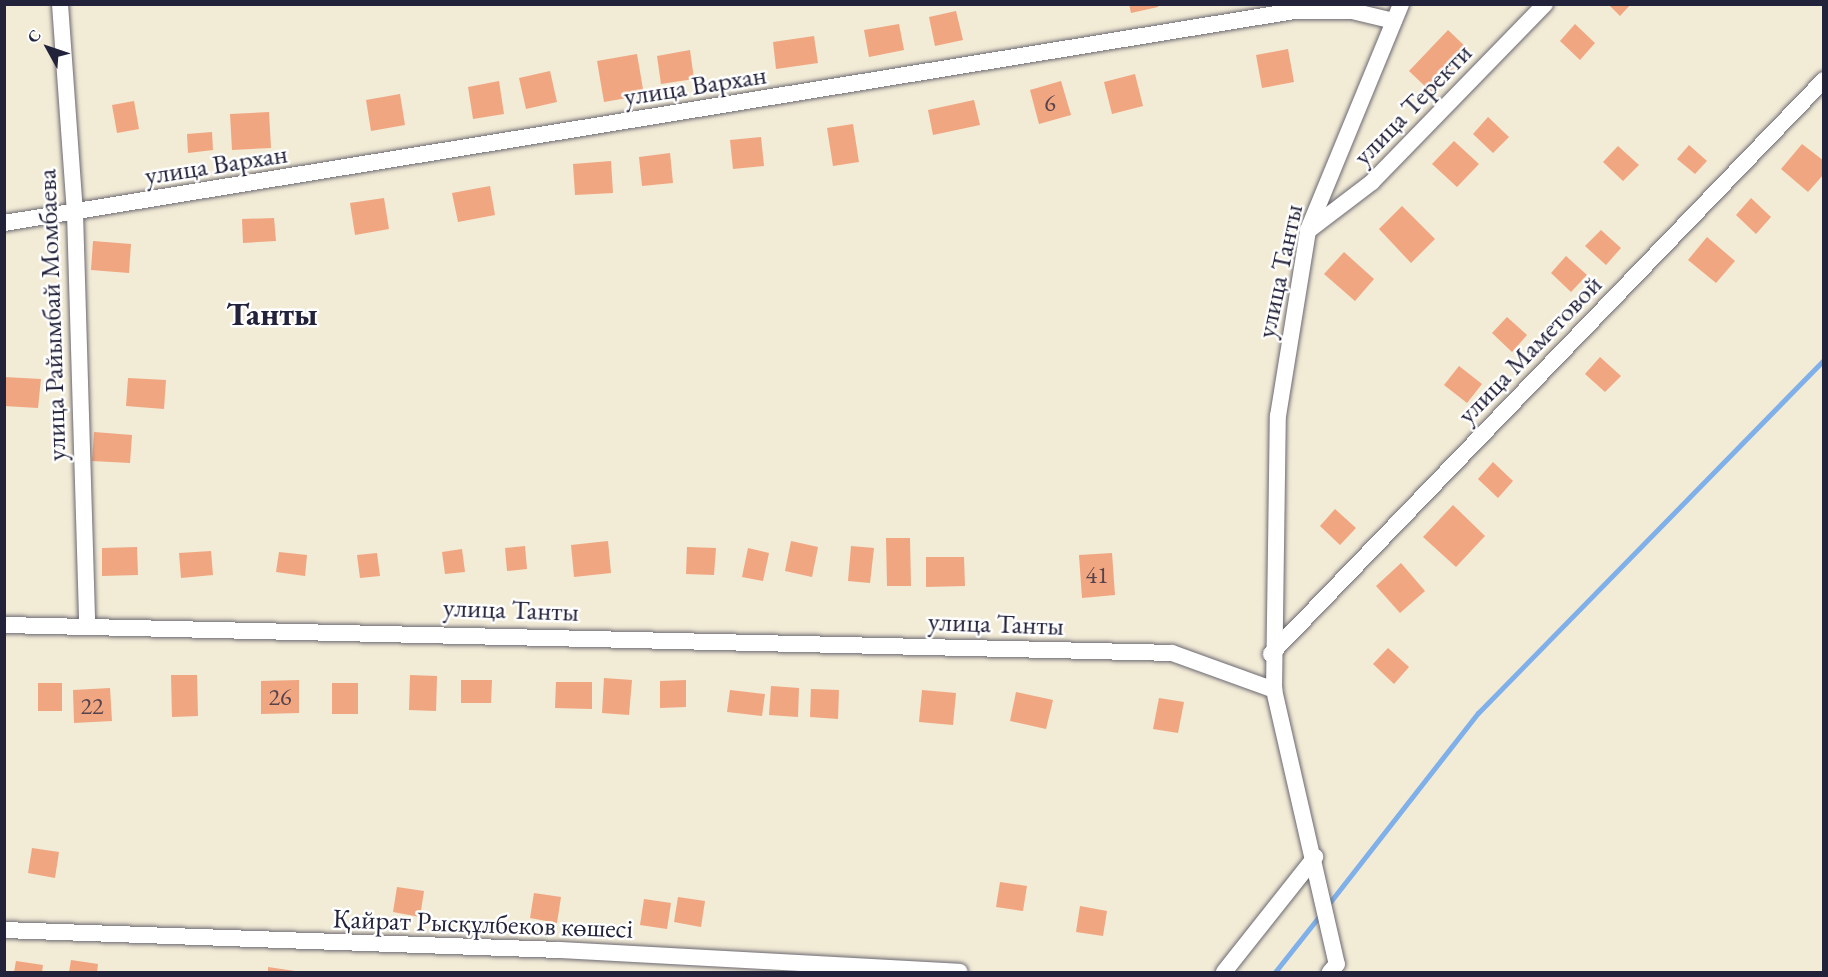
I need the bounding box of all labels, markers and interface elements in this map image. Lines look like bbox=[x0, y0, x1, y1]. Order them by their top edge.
north arrow bbox=[18, 18, 78, 78]
text: С bbox=[22, 25, 46, 47]
street label: улица Теректи bbox=[1346, 36, 1478, 172]
street label: улица Вархан bbox=[621, 58, 769, 112]
house number: 6 bbox=[1044, 89, 1056, 117]
street label: улица Вархан bbox=[142, 137, 290, 191]
street label: улица Райымбай Момбаева bbox=[30, 168, 72, 462]
street label: улица Танты bbox=[1249, 201, 1309, 341]
street label: улица Маметовой bbox=[1450, 268, 1608, 430]
district label: Танты bbox=[226, 294, 318, 334]
house number: 41 bbox=[1085, 561, 1109, 589]
street label: улица Танты bbox=[442, 590, 580, 628]
street label: улица Танты bbox=[927, 604, 1065, 642]
house number: 26 bbox=[268, 683, 292, 711]
house number: 22 bbox=[80, 692, 104, 720]
street label: Қайрат Рысқұлбеков көшесі bbox=[332, 902, 634, 944]

